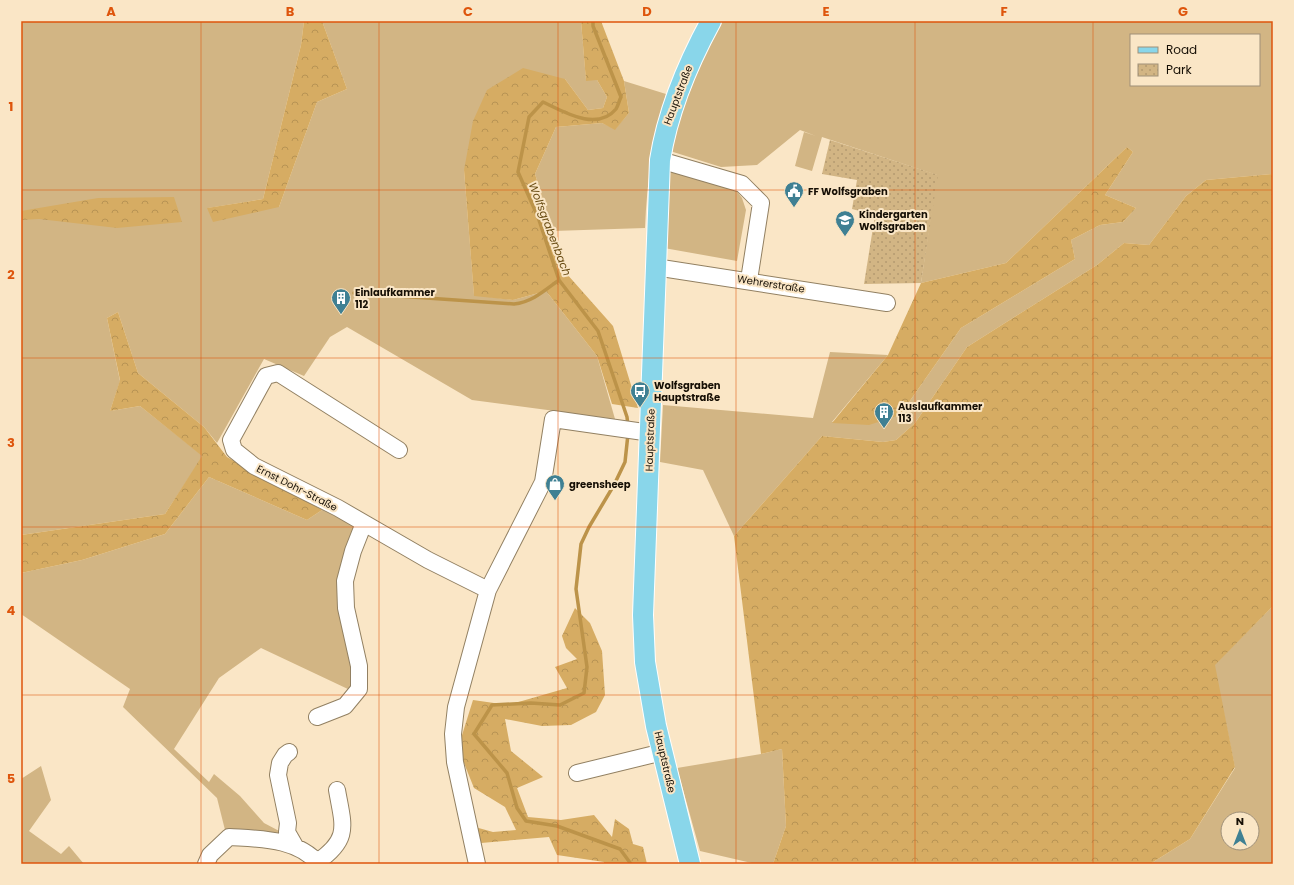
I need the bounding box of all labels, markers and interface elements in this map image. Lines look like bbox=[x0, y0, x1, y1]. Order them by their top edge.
text: A bbox=[106, 2, 116, 21]
text: B bbox=[286, 2, 295, 21]
text: C bbox=[463, 2, 473, 21]
text: D bbox=[642, 2, 652, 21]
text: E bbox=[822, 2, 830, 21]
text: F bbox=[1000, 2, 1008, 21]
text: G bbox=[1178, 2, 1188, 21]
legend bbox=[1130, 34, 1260, 86]
text: Road bbox=[1166, 41, 1197, 58]
text: Park bbox=[1166, 61, 1193, 78]
street label: Hauptstraße bbox=[660, 63, 696, 127]
text: 1 bbox=[9, 97, 13, 116]
water label: Wolfsgrabenbach bbox=[525, 180, 575, 278]
public building icon: FF Wolfsgraben bbox=[783, 180, 805, 208]
place label: FF Wolfsgraben bbox=[808, 184, 888, 199]
place label: Kindergarten Wolfsgraben bbox=[859, 207, 928, 234]
school or university icon: Kindergarten Wolfsgraben bbox=[834, 209, 856, 237]
text: 2 bbox=[7, 265, 15, 284]
street label: Wehrerstraße bbox=[736, 271, 806, 297]
place label: Einlaufkammer 112 bbox=[355, 285, 435, 312]
building icon: Einlaufkammer 112 bbox=[330, 287, 352, 315]
place label: Wolfsgraben Hauptstraße bbox=[654, 378, 721, 405]
bus stop icon: Wolfsgraben Hauptstraße bbox=[629, 380, 651, 408]
place label: Auslaufkammer 113 bbox=[898, 399, 983, 426]
building icon: Auslaufkammer 113 bbox=[873, 401, 895, 429]
street label: Hauptstraße bbox=[641, 408, 659, 472]
text: 3 bbox=[7, 433, 15, 452]
street label: Ernst Dohr-Straße bbox=[254, 461, 340, 515]
shop icon: greensheep bbox=[544, 473, 566, 501]
place label: greensheep bbox=[569, 477, 631, 492]
text: 4 bbox=[7, 601, 16, 620]
street label: Hauptstraße bbox=[651, 730, 679, 794]
text: 5 bbox=[7, 769, 15, 788]
north arrow bbox=[1220, 811, 1260, 851]
text: N bbox=[1236, 813, 1244, 829]

